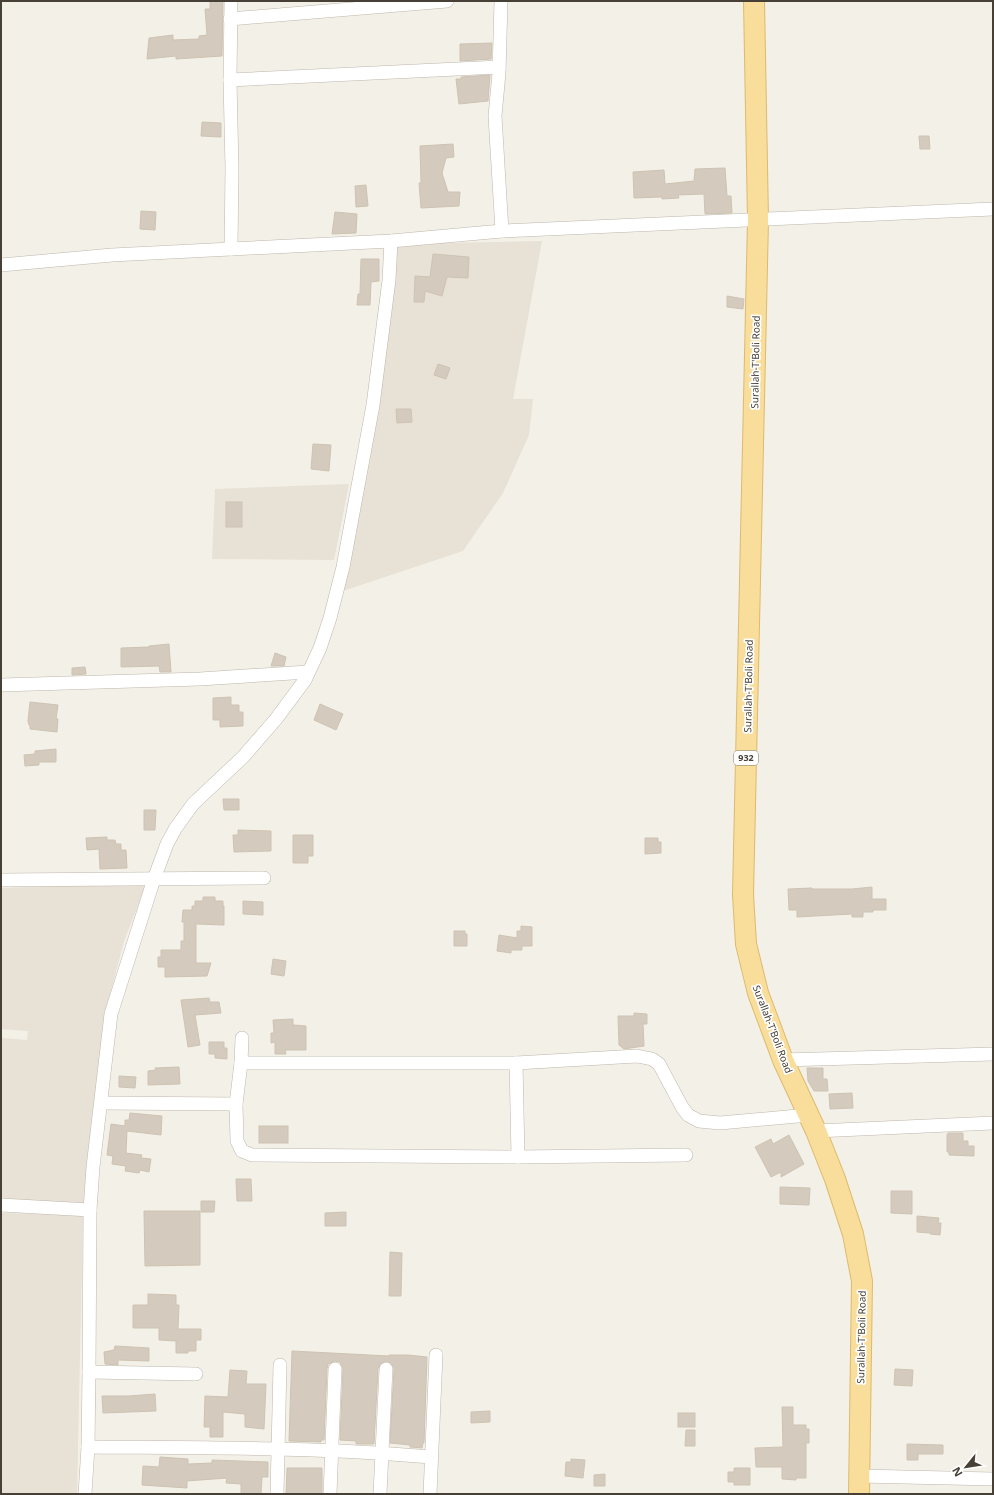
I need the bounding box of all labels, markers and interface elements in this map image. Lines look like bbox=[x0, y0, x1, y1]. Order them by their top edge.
street label: Surallah-T'Boli Road bbox=[747, 315, 763, 409]
street label: Surallah-T'Boli Road bbox=[740, 639, 756, 733]
road number: 932 bbox=[734, 751, 758, 765]
street label: Surallah-T'Boli Road bbox=[750, 983, 796, 1075]
street label: Surallah-T'Boli Road bbox=[853, 1290, 869, 1384]
north arrow bbox=[946, 1447, 986, 1487]
text: N bbox=[948, 1465, 966, 1480]

